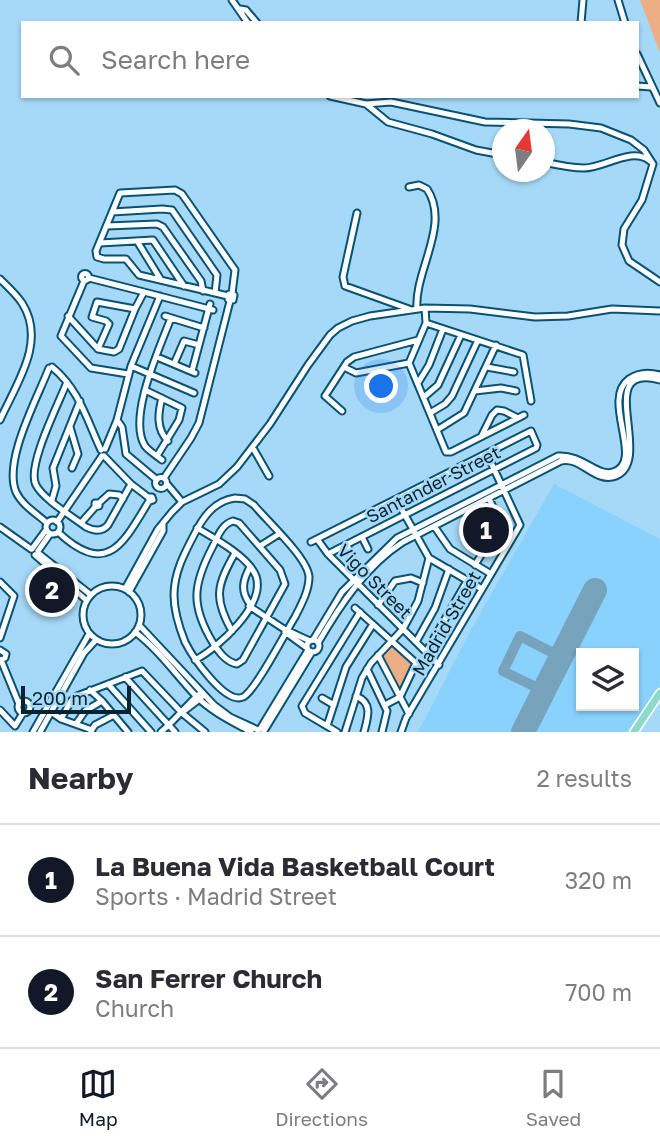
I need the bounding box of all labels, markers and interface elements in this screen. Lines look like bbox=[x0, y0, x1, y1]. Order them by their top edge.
search box bbox=[21, 21, 639, 98]
icon: search bbox=[45, 41, 83, 79]
text: Search here bbox=[101, 44, 250, 75]
north arrow bbox=[492, 119, 555, 182]
your location bbox=[364, 369, 398, 403]
street label: Santander Street bbox=[362, 441, 504, 527]
pin: 1 bbox=[463, 504, 509, 556]
street label: Vigo Street bbox=[333, 539, 417, 623]
pin: 2 bbox=[29, 564, 75, 616]
street label: Madrid Street bbox=[407, 567, 485, 679]
map controls bbox=[576, 648, 639, 711]
button: layers bbox=[576, 648, 639, 711]
scale bar bbox=[21, 683, 131, 715]
text: 200 m bbox=[32, 686, 88, 709]
text: Nearby bbox=[28, 760, 133, 796]
text: 2 results bbox=[536, 764, 632, 792]
text: La Buena Vida Basketball Court bbox=[95, 851, 495, 882]
text: 1 bbox=[45, 866, 57, 894]
text: 320 m bbox=[565, 866, 632, 894]
text: Sports · Madrid Street bbox=[95, 882, 337, 910]
text: San Ferrer Church bbox=[95, 963, 322, 994]
text: 2 bbox=[44, 978, 58, 1006]
text: 700 m bbox=[565, 978, 632, 1006]
text: Church bbox=[95, 994, 174, 1022]
tab: Map bbox=[79, 1065, 118, 1130]
tab: Directions bbox=[275, 1065, 368, 1130]
tab: Saved bbox=[526, 1065, 581, 1130]

